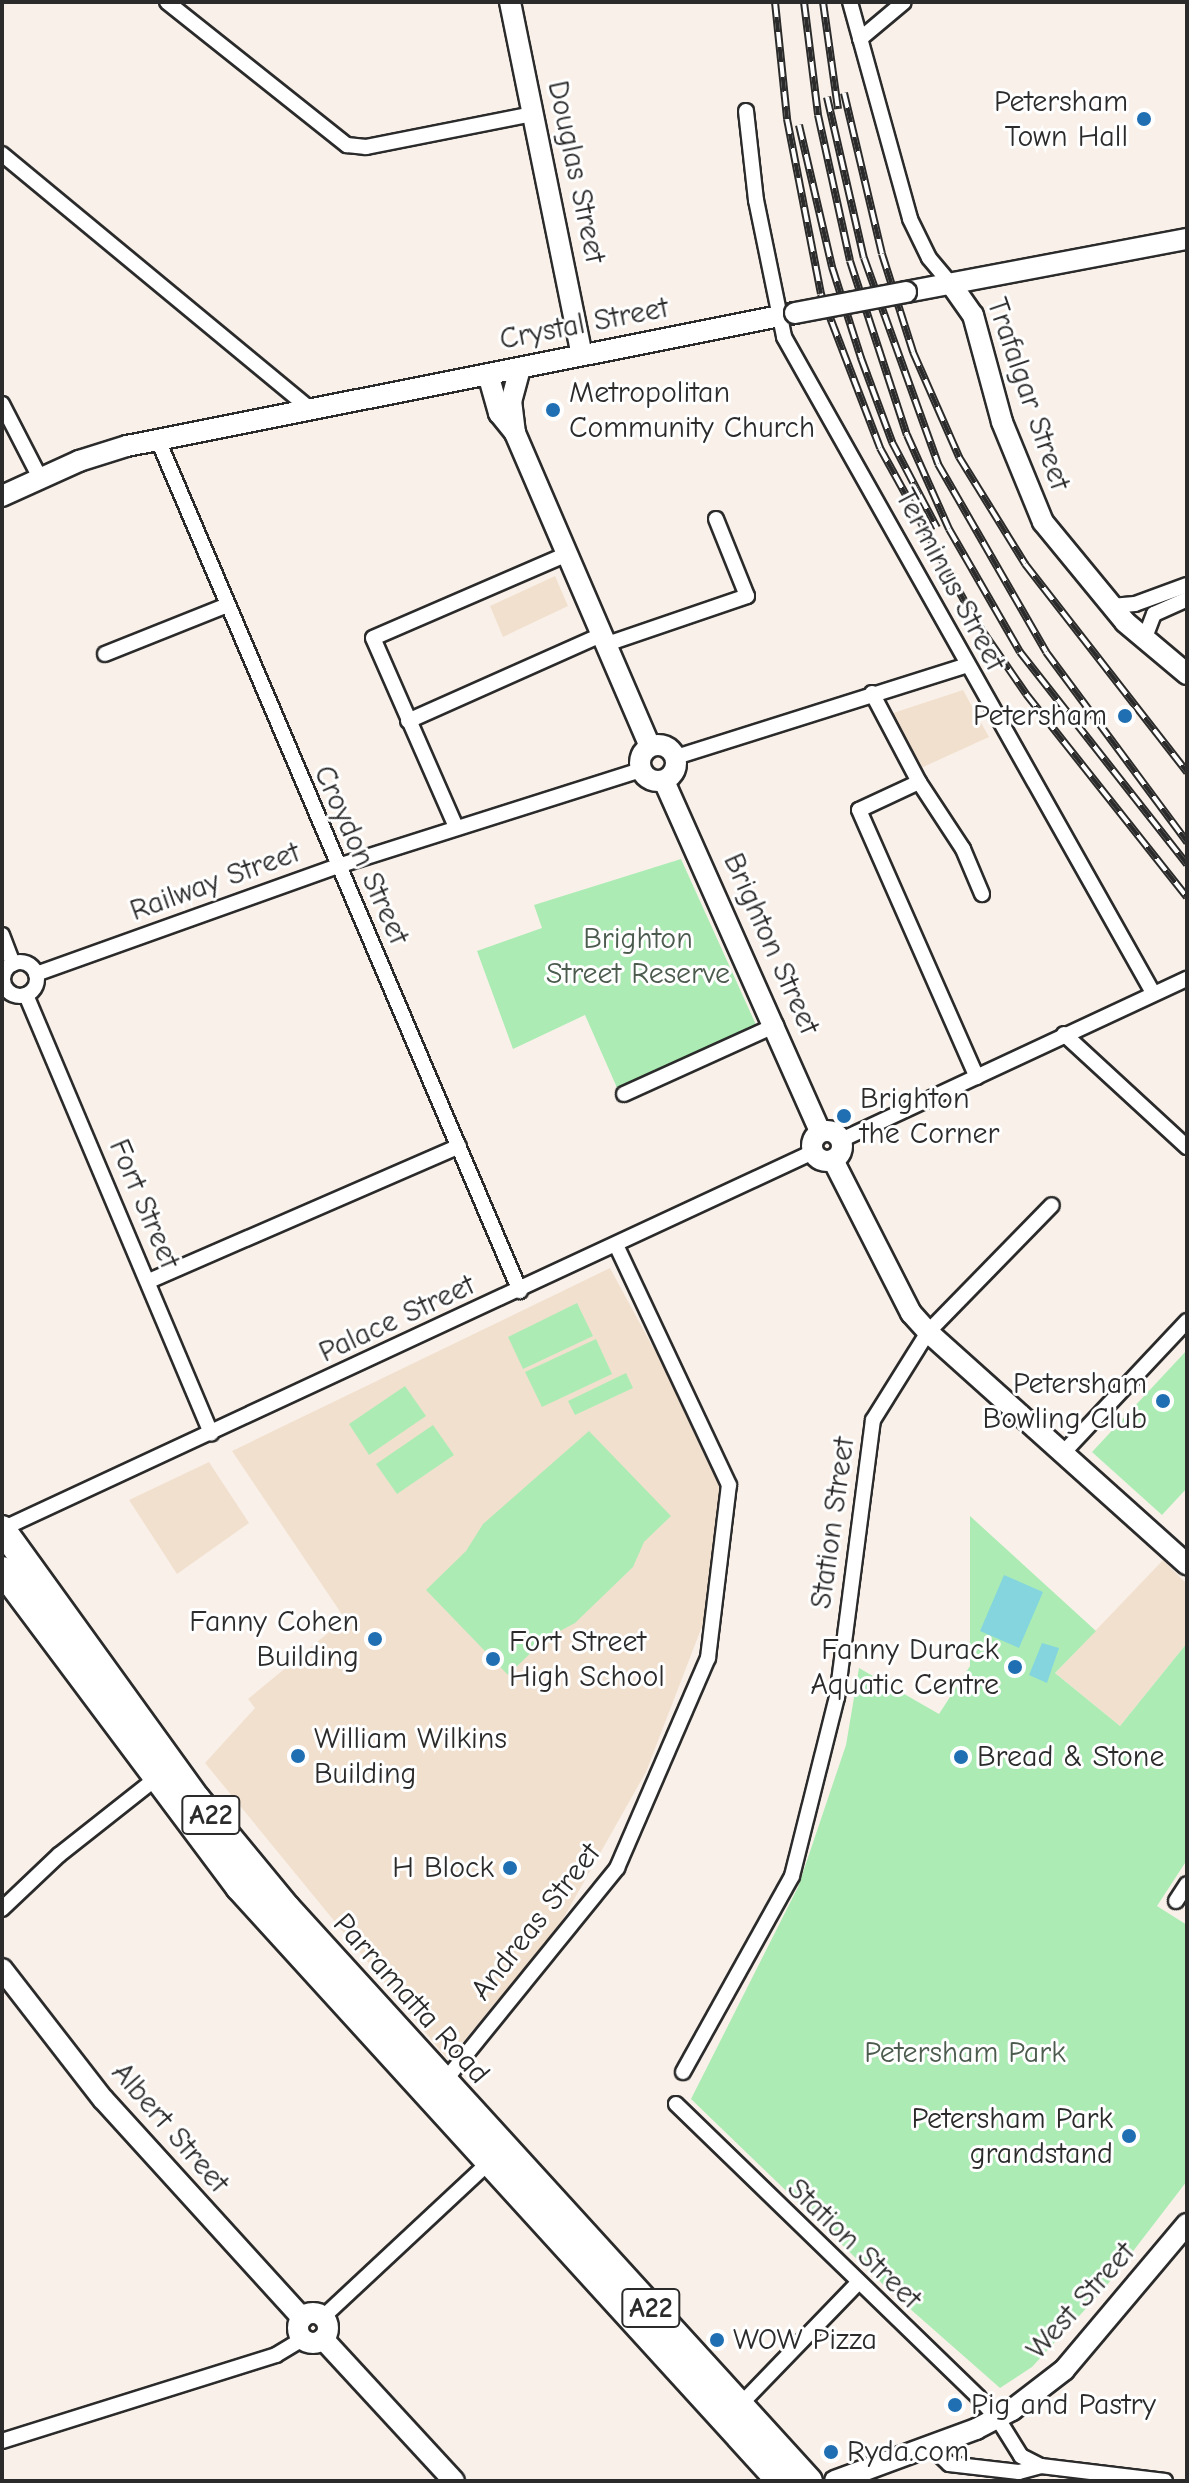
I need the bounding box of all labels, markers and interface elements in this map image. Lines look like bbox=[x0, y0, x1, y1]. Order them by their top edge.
street label: Douglas Street bbox=[539, 77, 613, 267]
place label: Petersham Town Hall bbox=[994, 84, 1128, 154]
marker: Petersham Town Hall bbox=[1135, 110, 1153, 128]
street label: Crystal Street bbox=[497, 290, 671, 358]
street label: Trafalgar Street bbox=[978, 293, 1078, 495]
place label: Metropolitan Community Church bbox=[569, 375, 815, 446]
marker: Metropolitan Community Church bbox=[544, 401, 562, 419]
street label: Terminus Street bbox=[887, 483, 1013, 677]
place label: Petersham bbox=[973, 698, 1107, 734]
marker: Petersham bbox=[1114, 705, 1136, 727]
street label: Croydon Street bbox=[306, 760, 416, 950]
street label: Railway Street bbox=[125, 835, 305, 929]
street label: Brighton Street bbox=[715, 848, 827, 1040]
park label: Brighton Street Reserve bbox=[546, 921, 730, 992]
place label: Brighton the Corner bbox=[860, 1081, 999, 1152]
marker: Brighton the Corner bbox=[835, 1107, 853, 1125]
street label: Fort Street bbox=[101, 1134, 187, 1274]
street label: Palace Street bbox=[313, 1267, 481, 1371]
place label: Petersham Bowling Club bbox=[983, 1366, 1147, 1436]
marker: Petersham Bowling Club bbox=[1154, 1392, 1172, 1410]
street label: Station Street bbox=[803, 1435, 863, 1611]
place label: Fanny Cohen Building bbox=[189, 1604, 359, 1674]
place label: Fort Street High School bbox=[509, 1624, 665, 1694]
marker: Fanny Cohen Building bbox=[366, 1630, 384, 1648]
place label: Fanny Durack Aquatic Centre bbox=[810, 1632, 999, 1702]
marker: Fort Street High School bbox=[484, 1650, 502, 1668]
marker: Fanny Durack Aquatic Centre bbox=[1006, 1658, 1024, 1676]
place label: William Wilkins Building bbox=[314, 1721, 507, 1792]
place label: Bread & Stone bbox=[977, 1739, 1164, 1775]
marker: William Wilkins Building bbox=[289, 1747, 307, 1765]
marker: Bread & Stone bbox=[952, 1748, 970, 1766]
road number: A22 bbox=[181, 1791, 241, 1839]
street label: Andreas Street bbox=[464, 1836, 608, 2008]
place label: H Block bbox=[392, 1850, 494, 1886]
marker: H Block bbox=[501, 1859, 519, 1877]
street label: Parramatta Road bbox=[325, 1906, 497, 2092]
park label: Petersham Park bbox=[864, 2035, 1066, 2071]
street label: Albert Street bbox=[104, 2056, 236, 2200]
place label: Petersham Park grandstand bbox=[911, 2101, 1113, 2172]
marker: Petersham Park grandstand bbox=[1120, 2127, 1138, 2145]
street label: Station Street bbox=[779, 2171, 929, 2317]
street label: West Street bbox=[1019, 2235, 1143, 2367]
road number: A22 bbox=[621, 2284, 681, 2332]
place label: WOW Pizza bbox=[733, 2322, 877, 2358]
marker: WOW Pizza bbox=[708, 2331, 726, 2349]
place label: Pig and Pastry bbox=[971, 2387, 1156, 2423]
marker: Pig and Pastry bbox=[946, 2396, 964, 2414]
place label: Ryda.com bbox=[847, 2434, 969, 2470]
marker: Ryda.com bbox=[822, 2443, 840, 2461]

